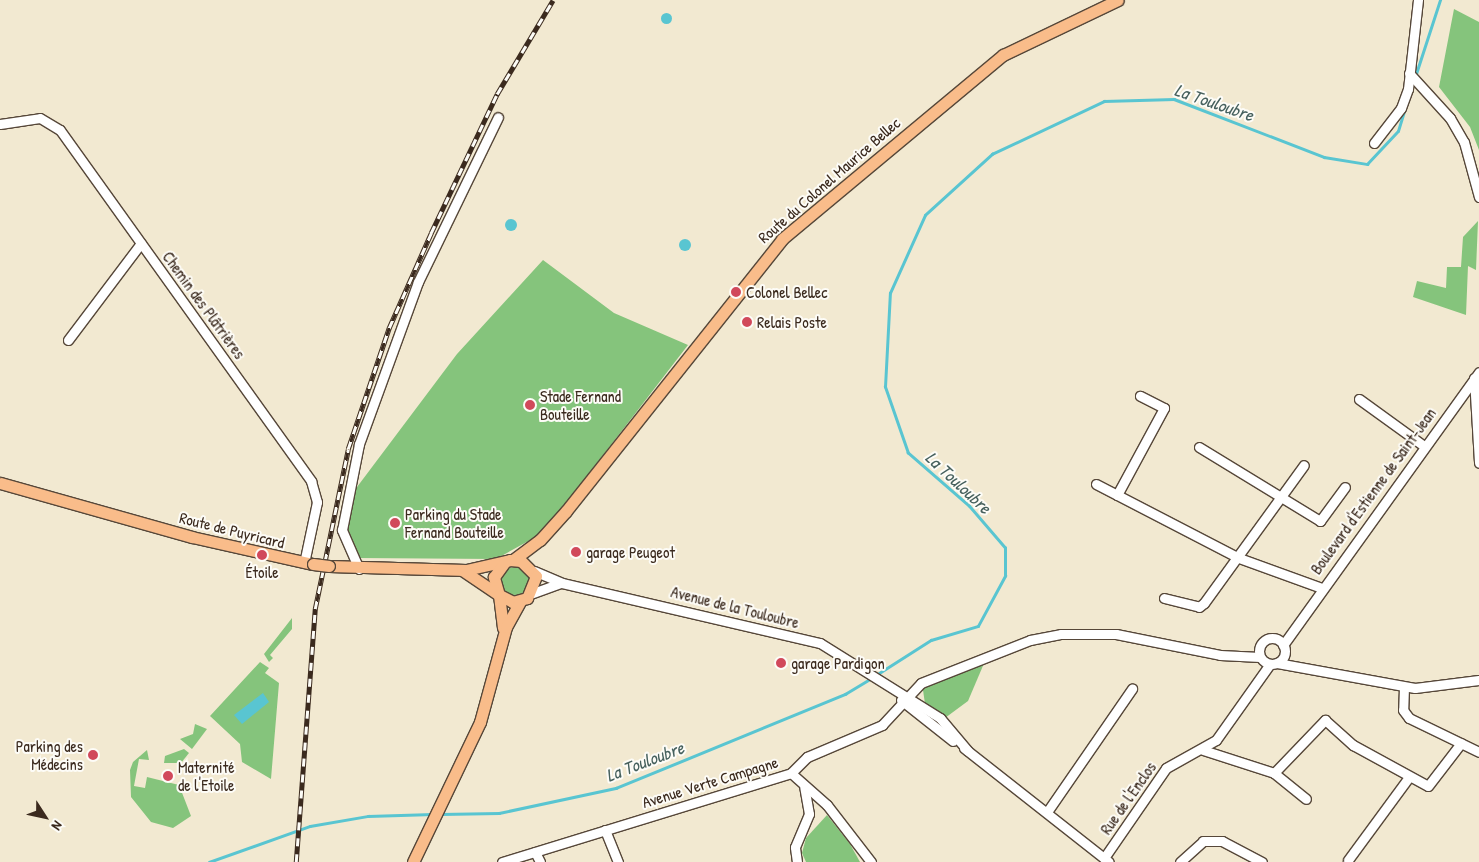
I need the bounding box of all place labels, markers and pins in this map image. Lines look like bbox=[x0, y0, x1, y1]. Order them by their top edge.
place label: Colonel Bellec bbox=[746, 282, 827, 302]
marker: Colonel Bellec bbox=[730, 286, 742, 298]
place label: Relais Poste bbox=[757, 312, 827, 332]
marker: Relais Poste bbox=[741, 316, 753, 328]
place label: Stade Fernand Bouteille bbox=[540, 386, 621, 424]
marker: Stade Fernand Bouteille bbox=[524, 399, 536, 411]
place label: Parking du Stade Fernand Bouteille bbox=[405, 504, 504, 542]
marker: Parking du Stade Fernand Bouteille bbox=[389, 517, 401, 529]
place label: garage Peugeot bbox=[586, 542, 675, 562]
marker: garage Peugeot bbox=[570, 546, 582, 558]
marker: Étoile bbox=[256, 549, 268, 561]
place label: Étoile bbox=[245, 562, 279, 582]
place label: garage Pardigon bbox=[791, 653, 885, 673]
marker: garage Pardigon bbox=[775, 657, 787, 669]
place label: Parking des Médecins bbox=[16, 736, 83, 774]
marker: Parking des Médecins bbox=[87, 749, 99, 761]
place label: Maternité de l'Etoile bbox=[178, 757, 235, 795]
marker: Maternité de l'Etoile bbox=[162, 770, 174, 782]

